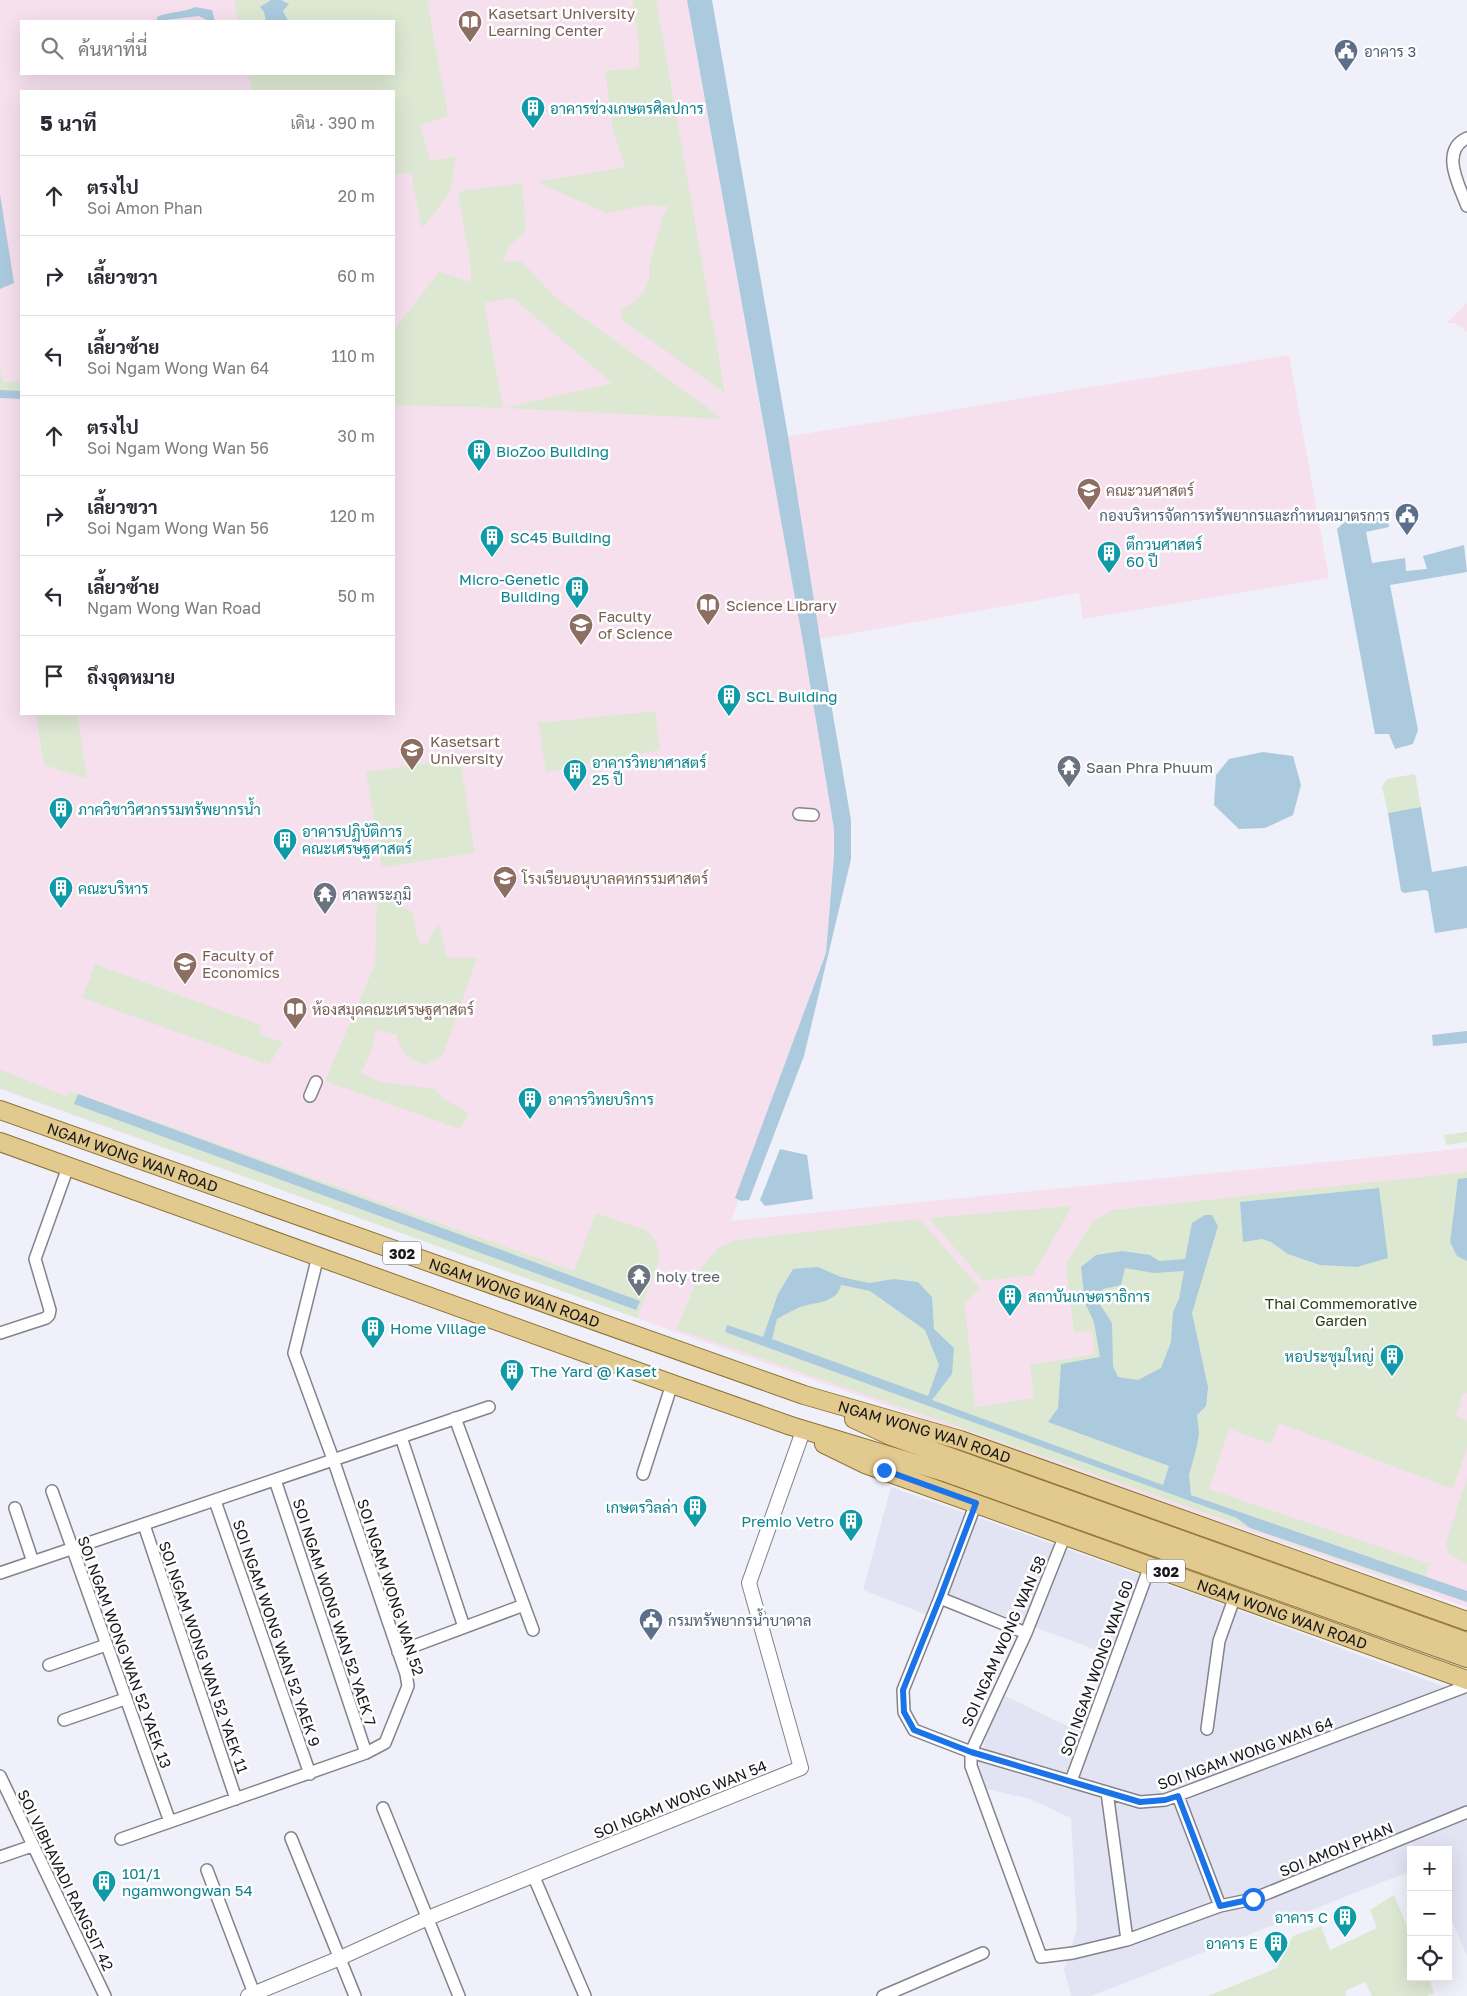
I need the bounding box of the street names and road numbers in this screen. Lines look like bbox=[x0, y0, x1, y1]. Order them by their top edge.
street label: NGAM WONG WAN ROAD bbox=[45, 1119, 221, 1196]
road number: 302 bbox=[383, 1242, 421, 1264]
street label: NGAM WONG WAN ROAD bbox=[427, 1254, 602, 1331]
street label: NGAM WONG WAN ROAD bbox=[836, 1396, 1013, 1466]
street label: SOI NGAM WONG WAN 52 YAEK 7 bbox=[290, 1496, 380, 1728]
street label: SOI NGAM WONG WAN 52 bbox=[354, 1496, 428, 1678]
street label: SOI NGAM WONG WAN 52 YAEK 9 bbox=[230, 1517, 324, 1749]
street label: SOI NGAM WONG WAN 52 YAEK 13 bbox=[74, 1533, 176, 1771]
street label: SOI NGAM WONG WAN 52 YAEK 11 bbox=[156, 1539, 252, 1775]
street label: SOI NGAM WONG WAN 58 bbox=[957, 1553, 1049, 1729]
road number: 302 bbox=[1147, 1560, 1185, 1582]
street label: NGAM WONG WAN ROAD bbox=[1195, 1575, 1370, 1653]
street label: SOI NGAM WONG WAN 60 bbox=[1056, 1578, 1136, 1758]
street label: SOI NGAM WONG WAN 64 bbox=[1155, 1713, 1335, 1793]
street label: SOI NGAM WONG WAN 54 bbox=[591, 1756, 769, 1842]
street label: SOI VIBHAVADI RANGSIT 42 bbox=[14, 1787, 118, 1973]
street label: SOI AMON PHAN bbox=[1277, 1818, 1395, 1880]

